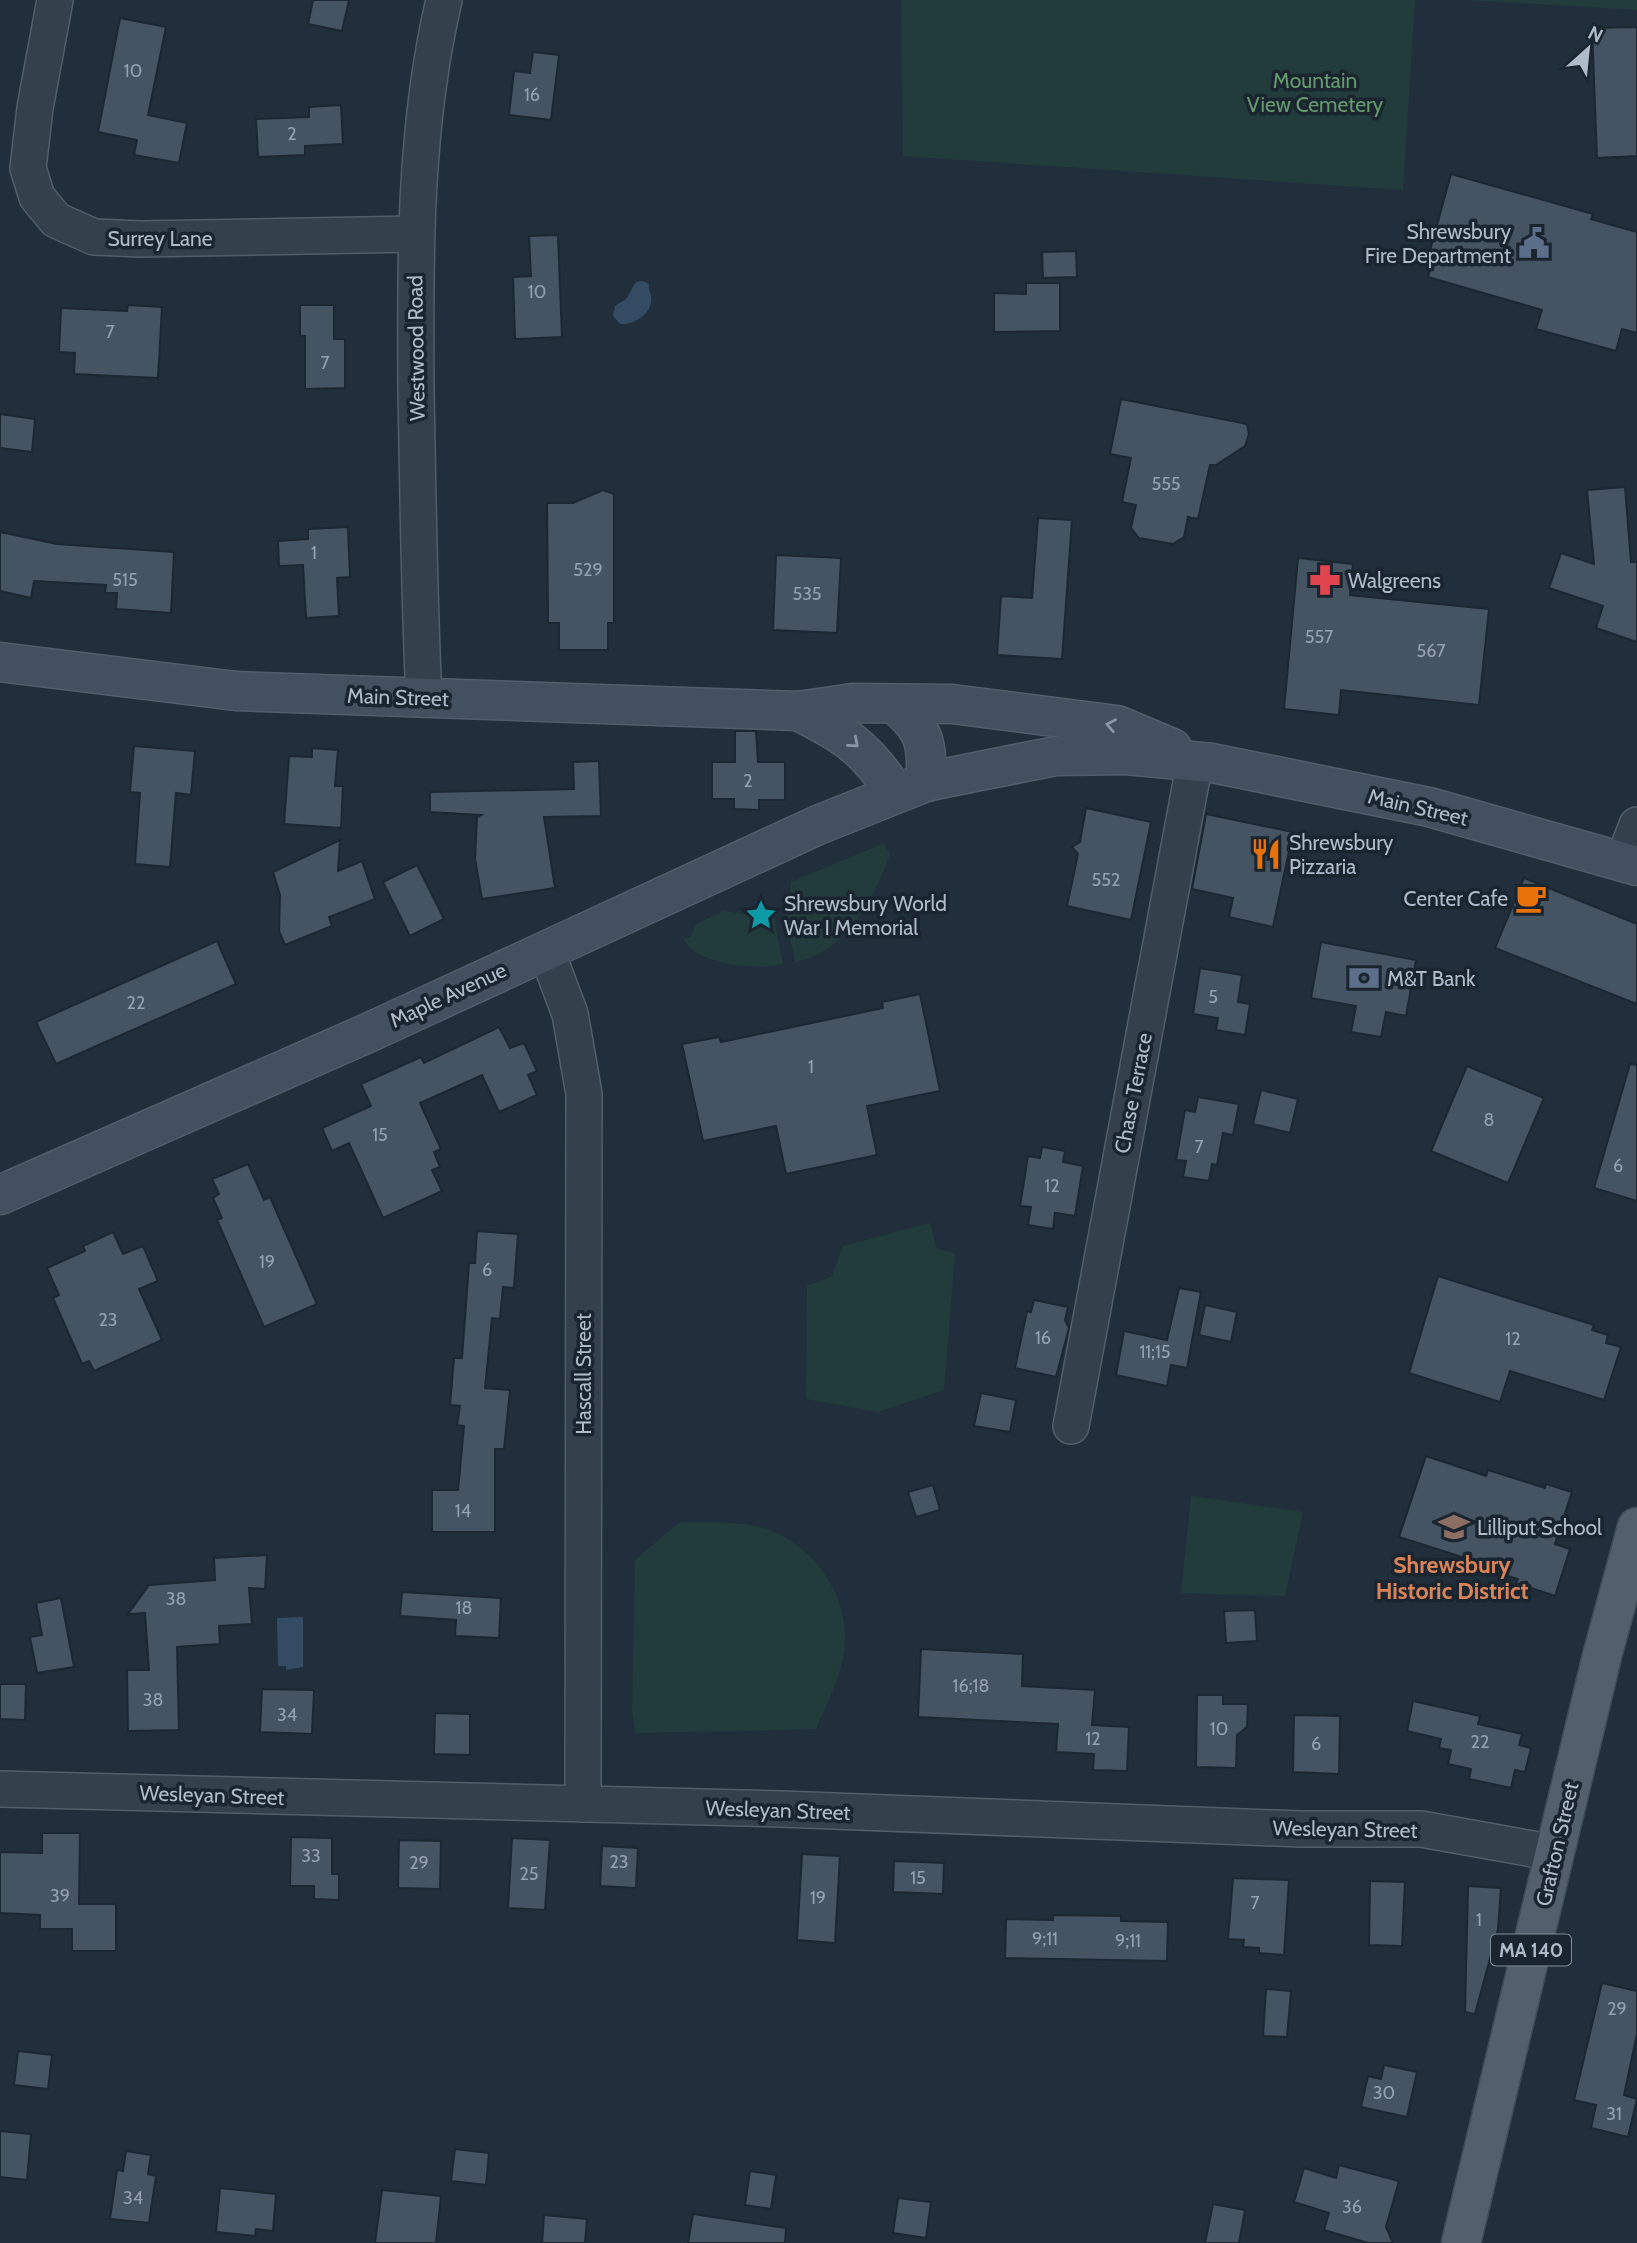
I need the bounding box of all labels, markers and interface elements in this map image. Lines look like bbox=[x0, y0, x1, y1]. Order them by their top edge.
north arrow bbox=[1553, 14, 1623, 84]
text: N bbox=[1584, 21, 1607, 48]
house number: 10 bbox=[124, 60, 142, 82]
park label: Mountain View Cemetery bbox=[1247, 68, 1384, 117]
house number: 16 bbox=[524, 84, 540, 106]
house number: 2 bbox=[287, 123, 297, 145]
place label: Shrewsbury Fire Department bbox=[1365, 219, 1511, 268]
street label: Surrey Lane bbox=[107, 226, 213, 251]
public building icon: Shrewsbury Fire Department bbox=[1517, 226, 1551, 260]
street label: Westwood Road bbox=[402, 275, 430, 421]
house number: 10 bbox=[528, 281, 546, 303]
house number: 7 bbox=[105, 321, 115, 343]
house number: 7 bbox=[320, 352, 330, 374]
house number: 555 bbox=[1151, 473, 1181, 495]
house number: 1 bbox=[311, 542, 317, 564]
house number: 529 bbox=[573, 559, 603, 581]
pharmacy icon: Walgreens bbox=[1308, 563, 1342, 597]
place label: Walgreens bbox=[1348, 568, 1441, 593]
house number: 515 bbox=[112, 569, 138, 591]
house number: 535 bbox=[792, 583, 822, 605]
house number: 557 bbox=[1305, 626, 1333, 648]
house number: 567 bbox=[1417, 640, 1445, 662]
street label: Main Street bbox=[347, 683, 449, 711]
one-way arrow bbox=[1105, 718, 1117, 733]
one-way arrow bbox=[845, 735, 858, 747]
house number: 2 bbox=[743, 770, 753, 792]
street label: Main Street bbox=[1366, 783, 1470, 831]
place label: Shrewsbury Pizzaria bbox=[1289, 830, 1394, 879]
restaurant icon: Shrewsbury Pizzaria bbox=[1249, 837, 1283, 871]
house number: 552 bbox=[1092, 869, 1120, 891]
cafe icon: Center Cafe bbox=[1514, 881, 1548, 915]
place label: Center Cafe bbox=[1404, 886, 1508, 911]
place label: Shrewsbury World War I Memorial bbox=[784, 891, 947, 940]
place icon: Shrewsbury World War I Memorial bbox=[744, 898, 778, 932]
street label: Maple Avenue bbox=[386, 957, 510, 1033]
bank icon: M&T Bank bbox=[1347, 961, 1381, 995]
place label: M&T Bank bbox=[1387, 966, 1476, 991]
house number: 5 bbox=[1208, 986, 1218, 1008]
house number: 22 bbox=[127, 992, 145, 1014]
street label: Chase Terrace bbox=[1109, 1030, 1157, 1155]
house number: 1 bbox=[808, 1056, 814, 1078]
house number: 8 bbox=[1484, 1109, 1494, 1131]
house number: 15 bbox=[372, 1124, 388, 1146]
house number: 7 bbox=[1194, 1136, 1204, 1158]
house number: 6 bbox=[1613, 1155, 1623, 1177]
house number: 12 bbox=[1044, 1175, 1060, 1197]
house number: 19 bbox=[259, 1251, 275, 1273]
house number: 6 bbox=[482, 1259, 492, 1281]
house number: 23 bbox=[98, 1309, 118, 1331]
street label: Hascall Street bbox=[571, 1313, 596, 1435]
house number: 16 bbox=[1035, 1327, 1051, 1349]
house number: 12 bbox=[1505, 1328, 1521, 1350]
house number: 11;15 bbox=[1139, 1341, 1171, 1363]
house number: 14 bbox=[455, 1500, 471, 1522]
school or university icon: Lilliput School bbox=[1437, 1510, 1471, 1544]
place label: Lilliput School bbox=[1477, 1515, 1602, 1540]
district label: Shrewsbury Historic District bbox=[1376, 1551, 1528, 1605]
house number: 38 bbox=[166, 1588, 186, 1610]
house number: 18 bbox=[456, 1597, 472, 1619]
house number: 16;18 bbox=[953, 1675, 989, 1697]
house number: 38 bbox=[143, 1689, 163, 1711]
house number: 34 bbox=[277, 1704, 297, 1726]
house number: 10 bbox=[1210, 1718, 1228, 1740]
house number: 12 bbox=[1085, 1728, 1101, 1750]
house number: 22 bbox=[1471, 1731, 1489, 1753]
house number: 6 bbox=[1311, 1733, 1321, 1755]
street label: Wesleyan Street bbox=[139, 1780, 285, 1810]
street label: Grafton Street bbox=[1531, 1780, 1583, 1908]
street label: Wesleyan Street bbox=[705, 1795, 851, 1825]
street label: Wesleyan Street bbox=[1272, 1815, 1418, 1843]
house number: 33 bbox=[301, 1845, 321, 1867]
house number: 23 bbox=[609, 1851, 629, 1873]
house number: 29 bbox=[409, 1852, 429, 1874]
house number: 25 bbox=[519, 1863, 539, 1885]
house number: 15 bbox=[910, 1867, 926, 1889]
house number: 39 bbox=[50, 1885, 70, 1907]
house number: 19 bbox=[810, 1887, 826, 1909]
house number: 7 bbox=[1250, 1892, 1260, 1914]
house number: 1 bbox=[1476, 1909, 1482, 1931]
house number: 9;11 bbox=[1032, 1928, 1058, 1950]
house number: 9;11 bbox=[1115, 1930, 1141, 1952]
road number: MA 140 bbox=[1491, 1934, 1571, 1966]
house number: 29 bbox=[1607, 1998, 1627, 2020]
house number: 30 bbox=[1373, 2082, 1395, 2104]
house number: 31 bbox=[1606, 2103, 1622, 2125]
house number: 34 bbox=[123, 2187, 143, 2209]
house number: 36 bbox=[1342, 2196, 1362, 2218]

